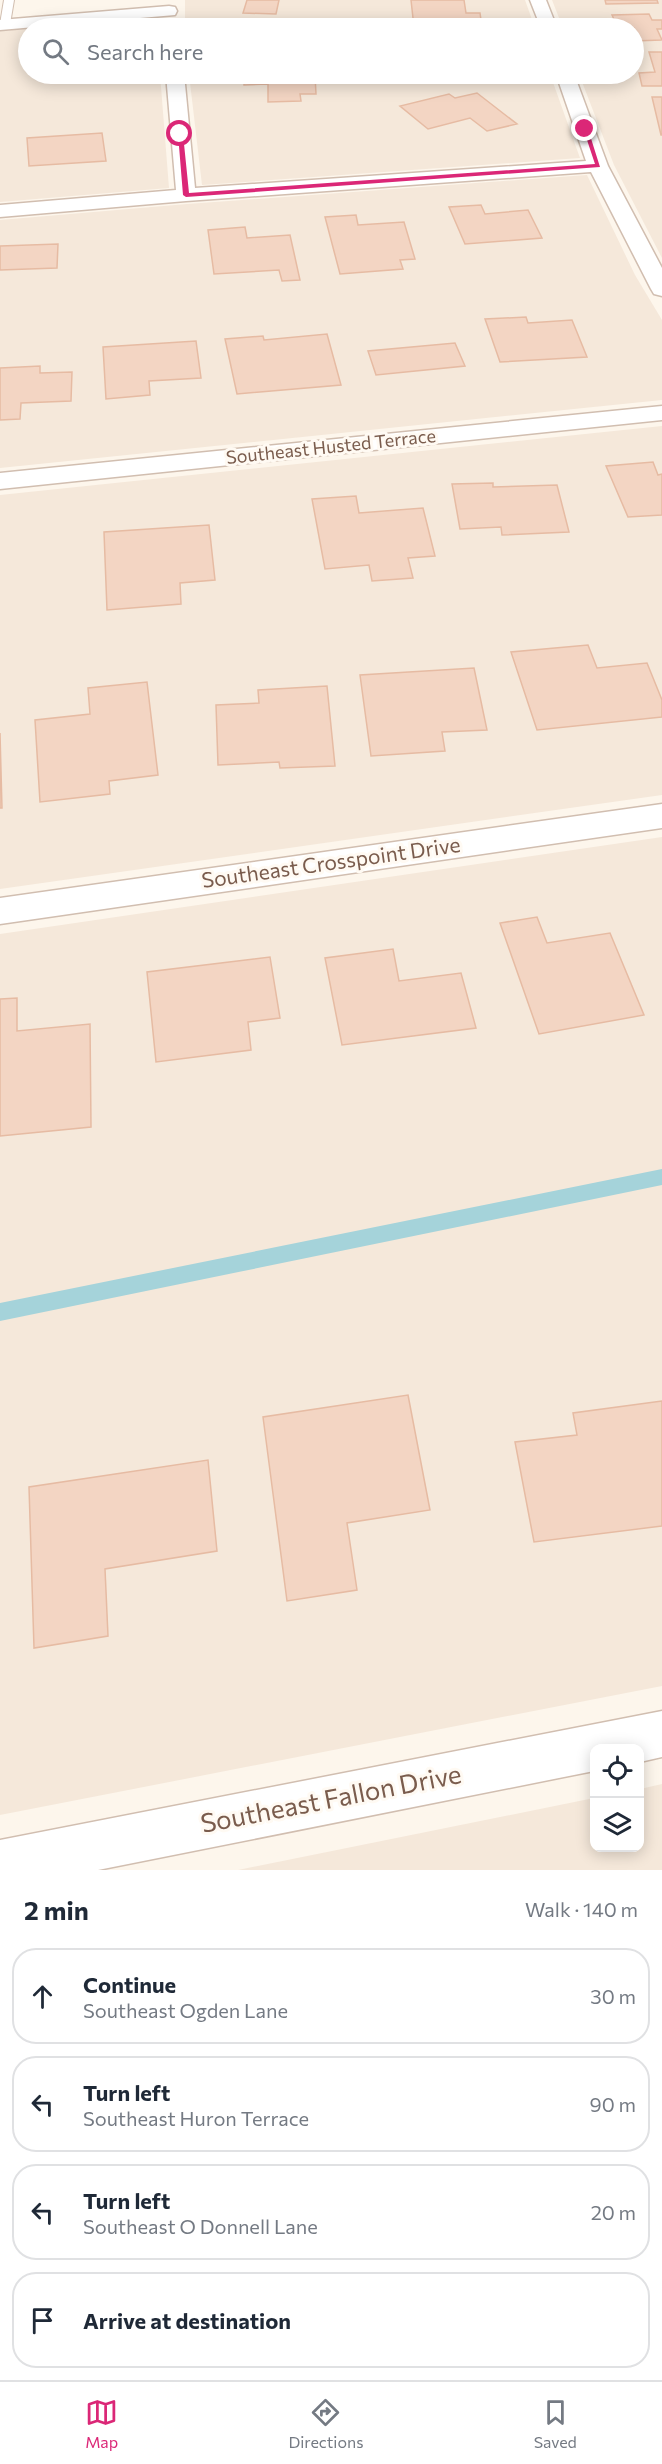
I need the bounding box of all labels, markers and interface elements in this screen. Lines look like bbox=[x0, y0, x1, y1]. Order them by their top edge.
search box bbox=[18, 18, 644, 84]
icon: search bbox=[39, 35, 72, 68]
text: Search here bbox=[87, 38, 203, 65]
route end bbox=[571, 115, 597, 141]
route start bbox=[166, 120, 192, 146]
street label: Southeast Husted Terrace bbox=[225, 424, 437, 468]
street label: Southeast Crosspoint Drive bbox=[200, 831, 462, 892]
map controls bbox=[590, 1744, 644, 1852]
button: locate bbox=[590, 1744, 644, 1798]
street label: Southeast Fallon Drive bbox=[198, 1757, 464, 1838]
button: layers bbox=[590, 1798, 644, 1852]
text: 2 min bbox=[24, 1894, 89, 1925]
text: Walk · 140 m bbox=[525, 1897, 638, 1921]
text: Continue bbox=[83, 1971, 176, 1998]
icon: ahead bbox=[26, 1980, 59, 2013]
text: 30 m bbox=[590, 1984, 636, 2008]
text: Southeast Ogden Lane bbox=[83, 1998, 288, 2022]
text: Turn left bbox=[83, 2079, 170, 2106]
icon: left bbox=[26, 2088, 59, 2121]
text: 90 m bbox=[590, 2092, 636, 2116]
text: Southeast Huron Terrace bbox=[83, 2106, 309, 2130]
text: Turn left bbox=[83, 2187, 170, 2214]
icon: left bbox=[26, 2196, 59, 2229]
text: 20 m bbox=[591, 2200, 636, 2224]
text: Southeast O Donnell Lane bbox=[83, 2214, 318, 2238]
icon: arrive bbox=[26, 2304, 59, 2337]
text: Arrive at destination bbox=[83, 2307, 291, 2334]
tab: Map bbox=[85, 2396, 118, 2451]
tab: Directions bbox=[288, 2396, 363, 2451]
tab: Saved bbox=[534, 2396, 577, 2451]

